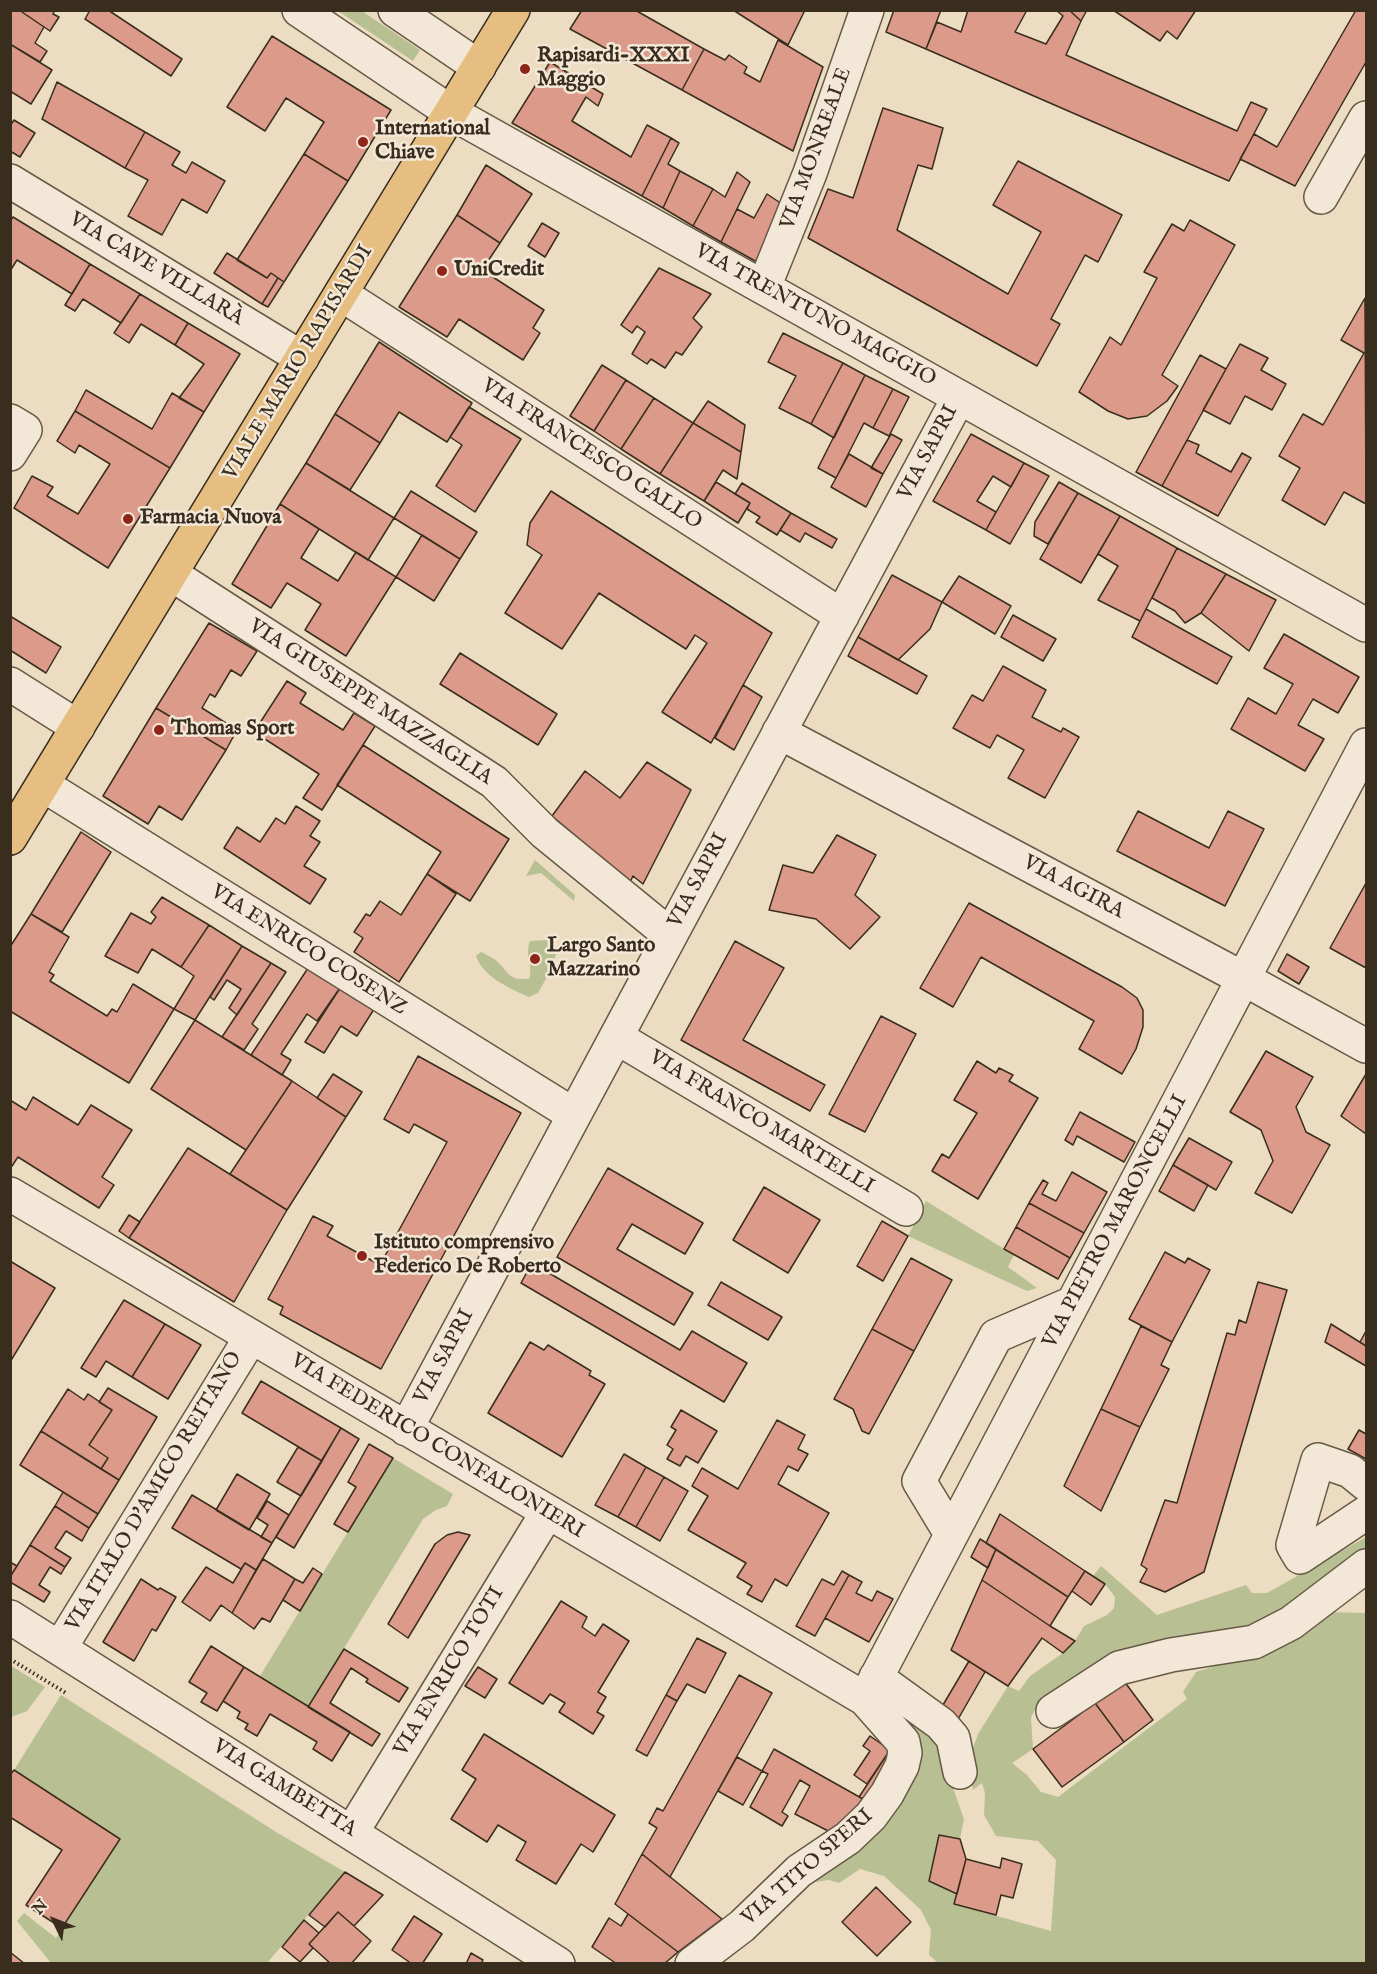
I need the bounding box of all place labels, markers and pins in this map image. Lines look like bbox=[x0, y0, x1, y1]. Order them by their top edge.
place label: Rapisardi-XXXI Maggio bbox=[537, 44, 690, 94]
marker: Rapisardi-XXXI Maggio bbox=[518, 62, 532, 76]
place label: International Chiave bbox=[375, 117, 490, 167]
marker: International Chiave bbox=[356, 135, 370, 149]
place label: UniCredit bbox=[454, 258, 544, 284]
marker: UniCredit bbox=[435, 264, 449, 278]
place label: Farmacia Nuova bbox=[140, 506, 281, 532]
marker: Farmacia Nuova bbox=[121, 512, 135, 526]
place label: Thomas Sport bbox=[171, 717, 294, 743]
marker: Thomas Sport bbox=[152, 723, 166, 737]
place label: Largo Santo Mazzarino bbox=[547, 934, 655, 984]
marker: Largo Santo Mazzarino bbox=[528, 952, 542, 966]
place label: Istituto comprensivo Federico De Roberto bbox=[374, 1231, 561, 1281]
marker: Istituto comprensivo Federico De Roberto bbox=[355, 1249, 369, 1263]

